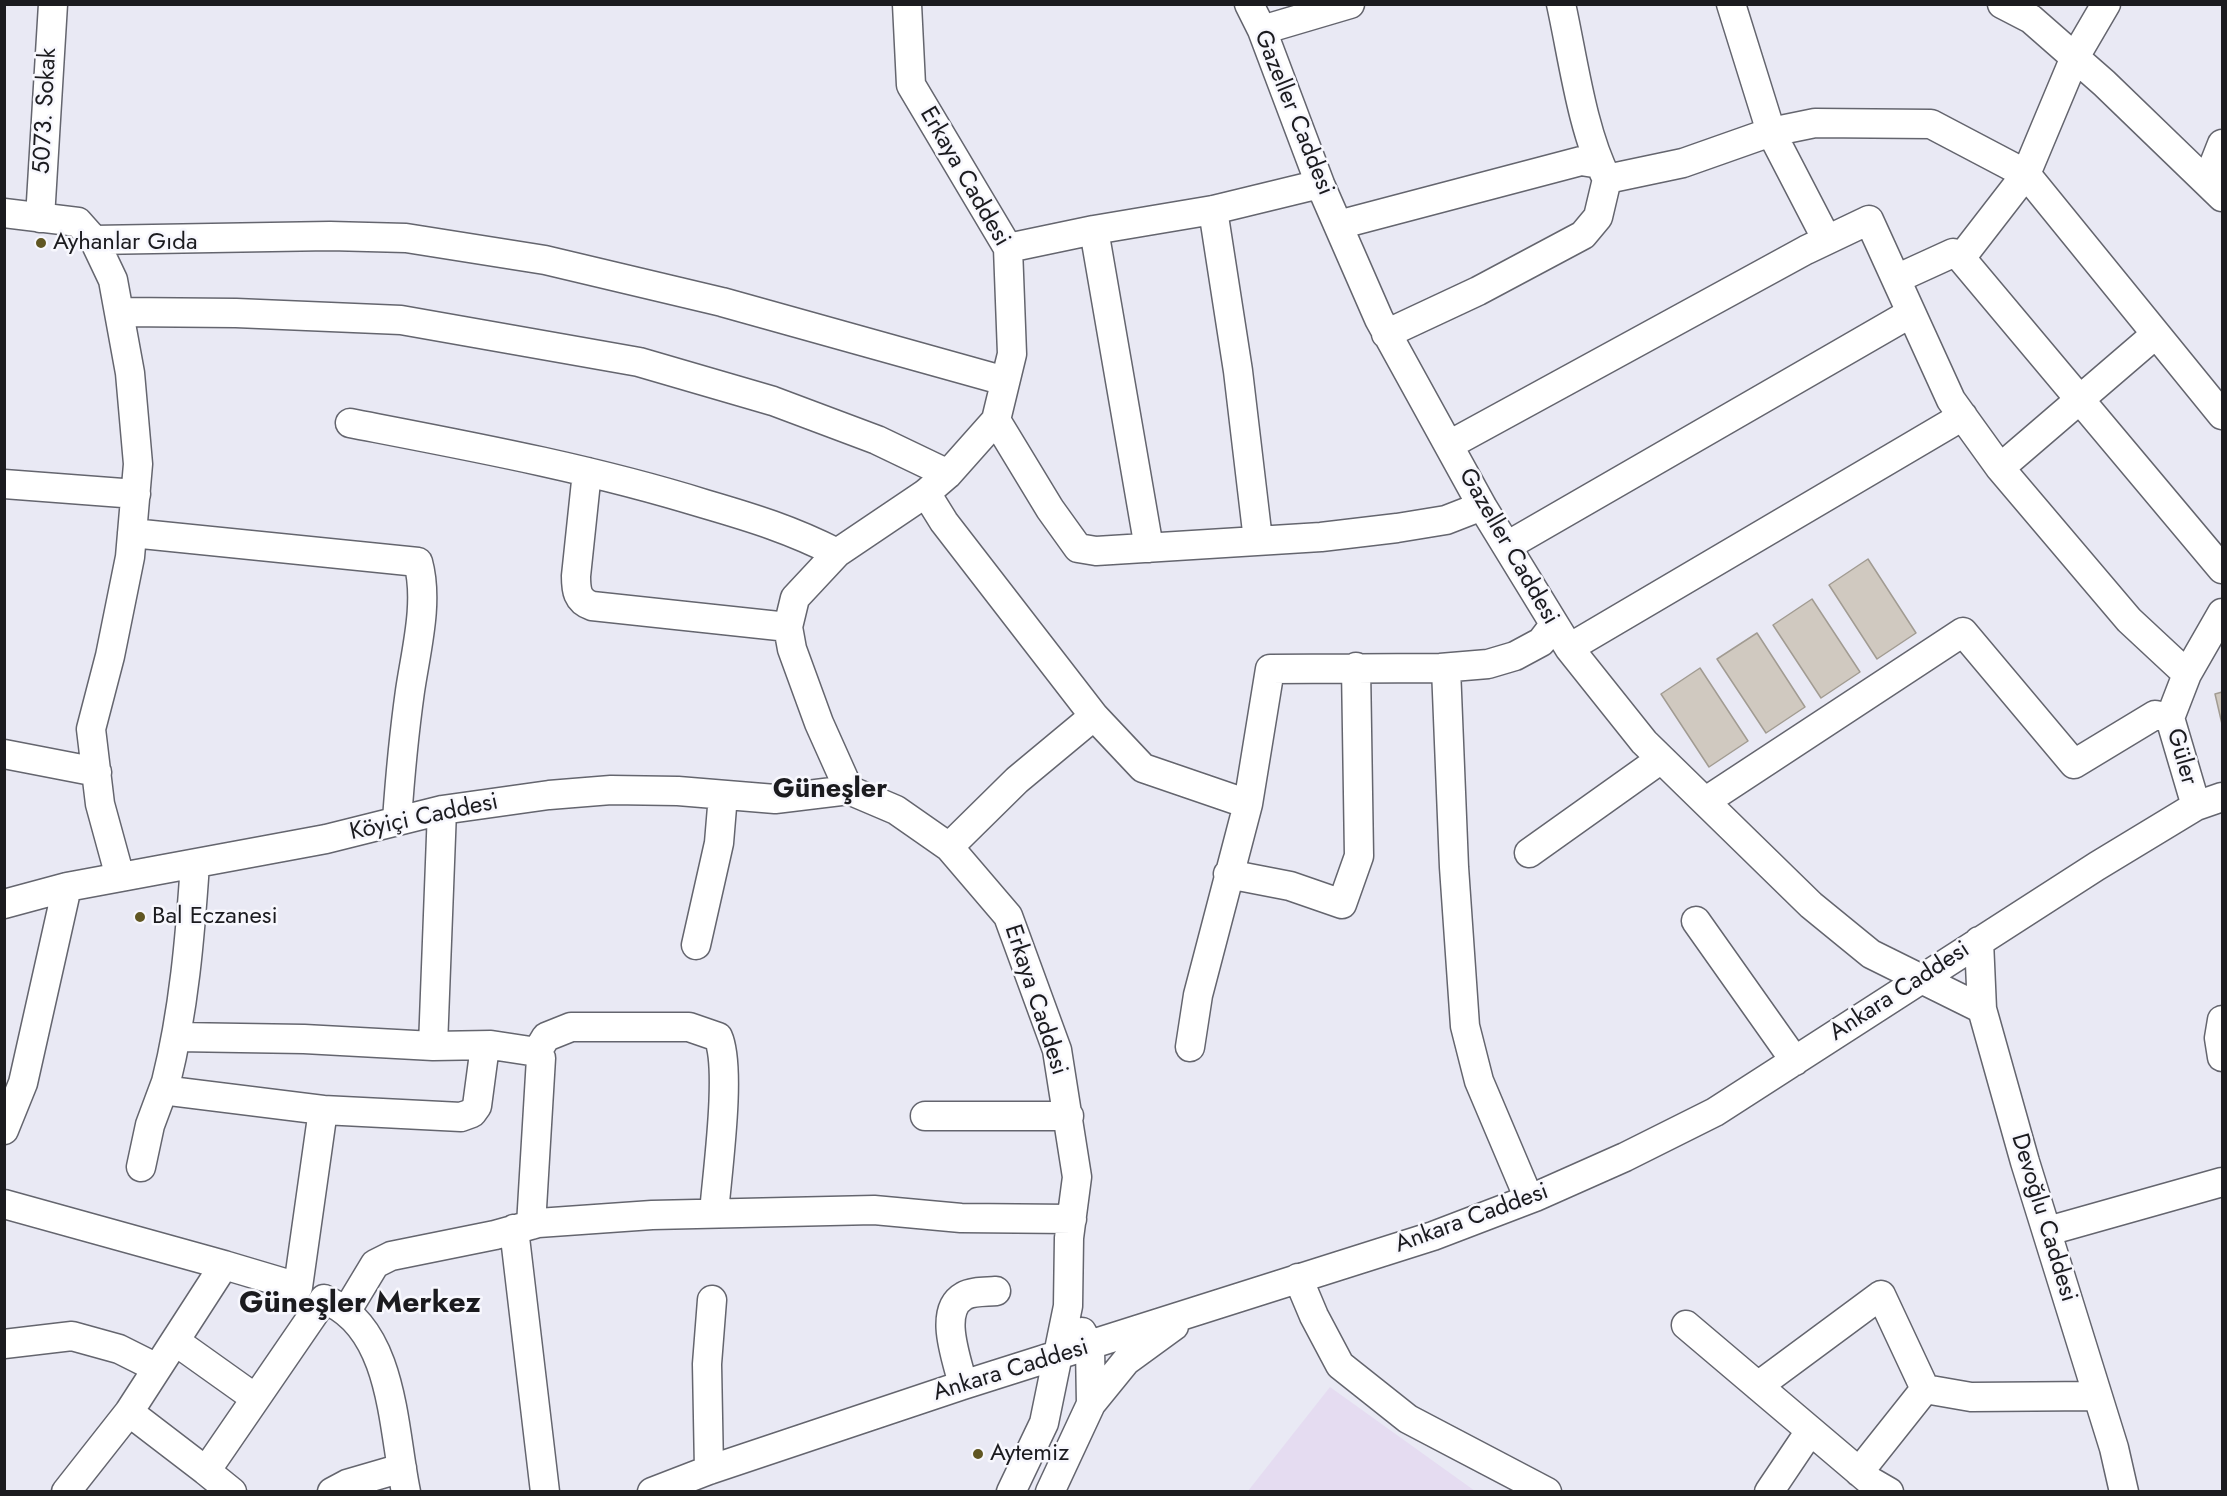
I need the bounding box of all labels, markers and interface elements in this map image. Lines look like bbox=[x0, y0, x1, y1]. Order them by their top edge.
street label: Gazeller Caddesi bbox=[1247, 26, 1339, 200]
street label: 5073. Sokak bbox=[28, 47, 64, 175]
street label: Erkaya Caddesi bbox=[912, 102, 1016, 252]
place label: Ayhanlar Gıda bbox=[53, 229, 198, 257]
marker: Ayhanlar Gıda bbox=[34, 236, 48, 250]
street label: Gazeller Caddesi bbox=[1452, 464, 1564, 630]
street label: Güler bbox=[2159, 725, 2203, 789]
district label: Güneşler bbox=[773, 774, 887, 806]
street label: Köyiçi Caddesi bbox=[347, 788, 501, 848]
place label: Bal Eczanesi bbox=[152, 903, 278, 931]
marker: Bal Eczanesi bbox=[133, 910, 147, 924]
street label: Erkaya Caddesi bbox=[997, 921, 1073, 1079]
street label: Ankara Caddesi bbox=[1825, 936, 1975, 1048]
street label: Devoğlu Caddesi bbox=[2004, 1130, 2082, 1306]
street label: Ankara Caddesi bbox=[1391, 1178, 1553, 1260]
district label: Güneşler Merkez bbox=[239, 1287, 481, 1323]
street label: Ankara Caddesi bbox=[930, 1334, 1092, 1408]
place label: Aytemiz bbox=[990, 1440, 1069, 1468]
marker: Aytemiz bbox=[971, 1447, 985, 1461]

